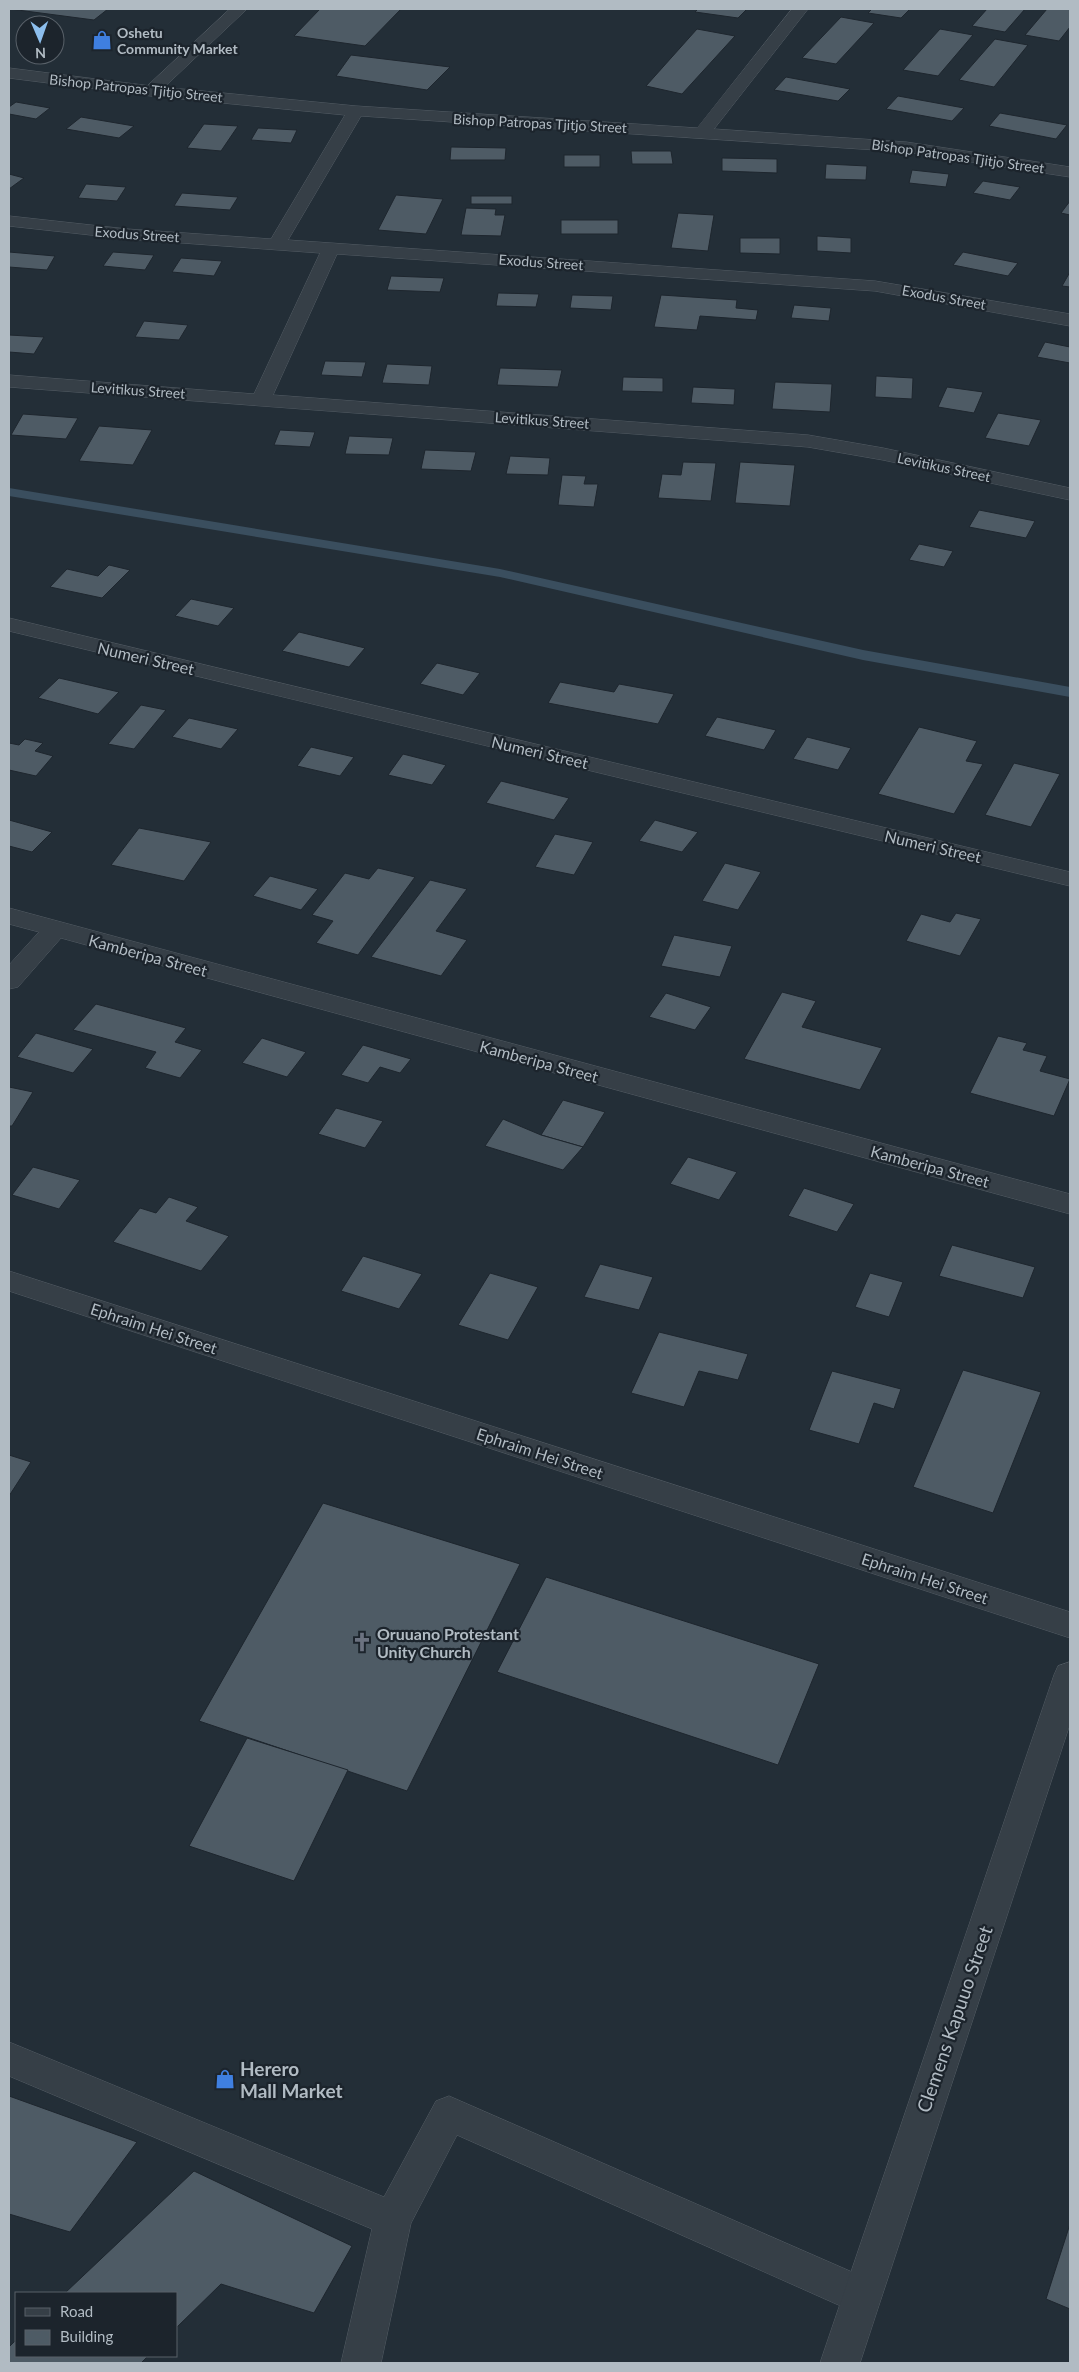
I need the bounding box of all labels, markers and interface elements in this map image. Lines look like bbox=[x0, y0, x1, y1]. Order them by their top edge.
north arrow bbox=[15, 15, 65, 65]
place label: Oshetu Community Market bbox=[117, 24, 238, 57]
shop icon: Oshetu Community Market bbox=[91, 29, 113, 51]
text: N bbox=[35, 45, 46, 62]
street label: Bishop Patropas Tjitjo Street bbox=[49, 70, 223, 106]
street label: Bishop Patropas Tjitjo Street bbox=[453, 110, 627, 136]
street label: Bishop Patropas Tjitjo Street bbox=[871, 135, 1045, 177]
street label: Exodus Street bbox=[94, 223, 180, 245]
street label: Exodus Street bbox=[498, 251, 584, 273]
street label: Exodus Street bbox=[901, 281, 987, 313]
street label: Levitikus Street bbox=[90, 378, 186, 402]
street label: Levitikus Street bbox=[494, 408, 590, 432]
street label: Levitikus Street bbox=[896, 449, 992, 485]
street label: Numeri Street bbox=[96, 638, 196, 678]
street label: Numeri Street bbox=[490, 732, 590, 772]
street label: Numeri Street bbox=[883, 826, 983, 866]
street label: Kamberipa Street bbox=[87, 930, 210, 980]
street label: Kamberipa Street bbox=[478, 1036, 601, 1086]
street label: Kamberipa Street bbox=[869, 1141, 992, 1191]
street label: Ephraim Hei Street bbox=[88, 1299, 220, 1358]
street label: Ephraim Hei Street bbox=[474, 1424, 606, 1483]
street label: Ephraim Hei Street bbox=[859, 1549, 991, 1608]
place label: Oruuano Protestant Unity Church bbox=[377, 1624, 519, 1661]
church icon: Oruuano Protestant Unity Church bbox=[351, 1631, 373, 1653]
street label: Clemens Kapuuo Street bbox=[911, 1922, 997, 2115]
place label: Herero Mall Market bbox=[240, 2057, 343, 2102]
shop icon: Herero Mall Market bbox=[214, 2068, 236, 2090]
legend bbox=[15, 2292, 178, 2357]
text: Road bbox=[60, 2302, 93, 2320]
text: Building bbox=[60, 2327, 113, 2345]

